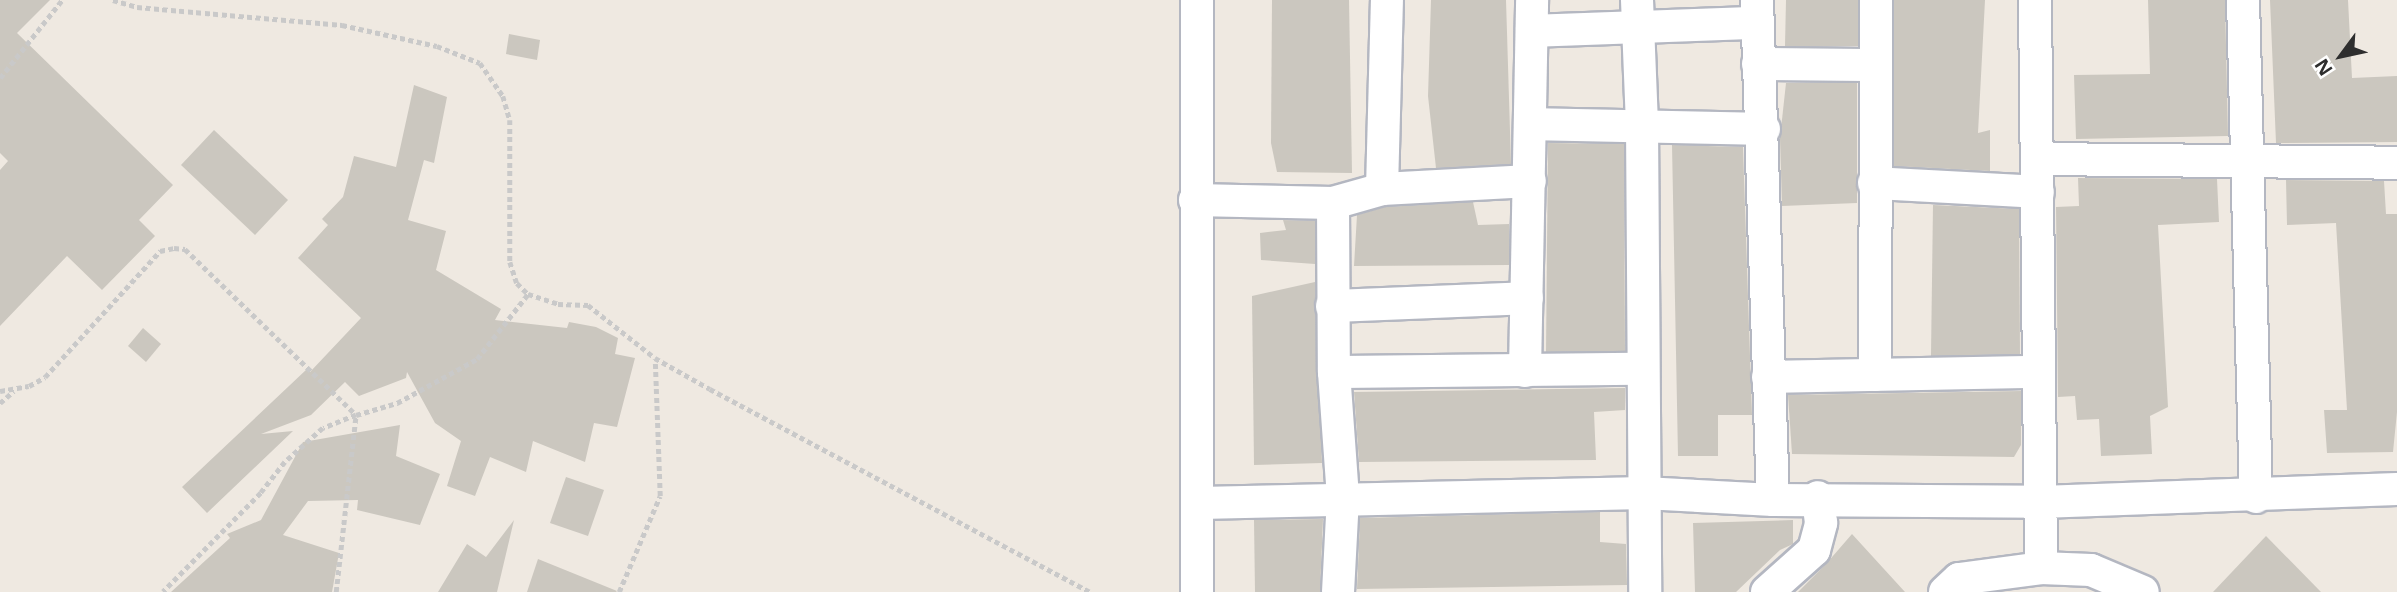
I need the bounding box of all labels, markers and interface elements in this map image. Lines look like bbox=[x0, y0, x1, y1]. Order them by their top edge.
north arrow bbox=[2306, 21, 2376, 91]
text: N bbox=[2308, 54, 2339, 81]

